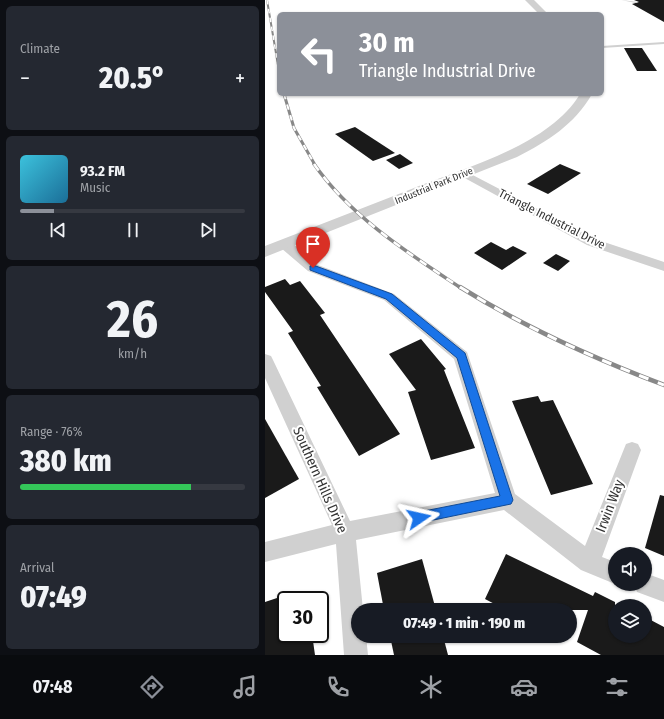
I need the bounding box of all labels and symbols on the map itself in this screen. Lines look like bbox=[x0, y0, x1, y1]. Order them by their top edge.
street label: Industrial Park Drive bbox=[393, 165, 475, 207]
street label: Triangle Industrial Drive bbox=[496, 186, 608, 252]
pin bbox=[296, 227, 330, 268]
street label: Southern Hills Drive bbox=[289, 424, 351, 536]
street label: Irwin Way bbox=[592, 477, 628, 535]
position arrow bbox=[398, 497, 440, 539]
speed limit sign: 30 bbox=[277, 591, 329, 643]

